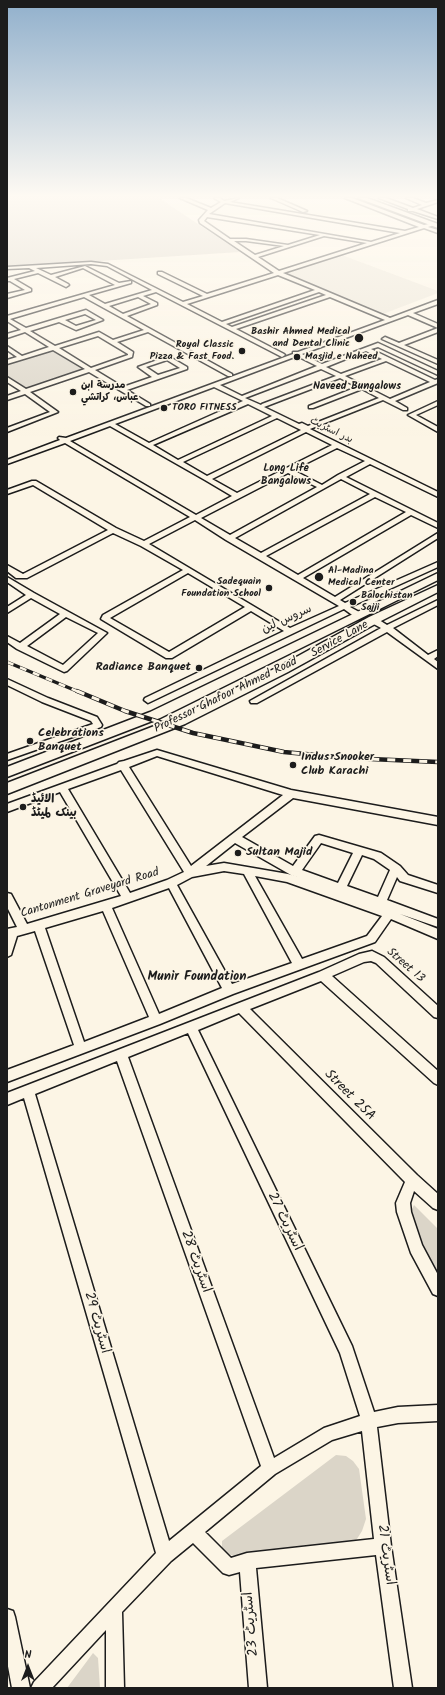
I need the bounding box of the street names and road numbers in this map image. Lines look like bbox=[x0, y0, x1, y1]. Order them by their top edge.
street label: بدر اسٹریٹ bbox=[308, 415, 354, 447]
street label: سروس لین bbox=[260, 603, 314, 637]
street label: Service Lane bbox=[309, 618, 371, 662]
street label: Professor Ghafoor Ahmed Road bbox=[152, 655, 300, 737]
street label: Cantonment Graveyard Road bbox=[19, 866, 161, 922]
street label: Street 13 bbox=[383, 946, 427, 986]
street label: Street 25A bbox=[320, 1067, 378, 1125]
street label: اسٹریٹ 27 bbox=[263, 1190, 305, 1254]
street label: اسٹریٹ 28 bbox=[176, 1229, 214, 1295]
street label: اسٹریٹ 29 bbox=[79, 1290, 113, 1356]
street label: اسٹریٹ 21 bbox=[372, 1524, 398, 1586]
street label: اسٹریٹ 23 bbox=[241, 1591, 263, 1657]

